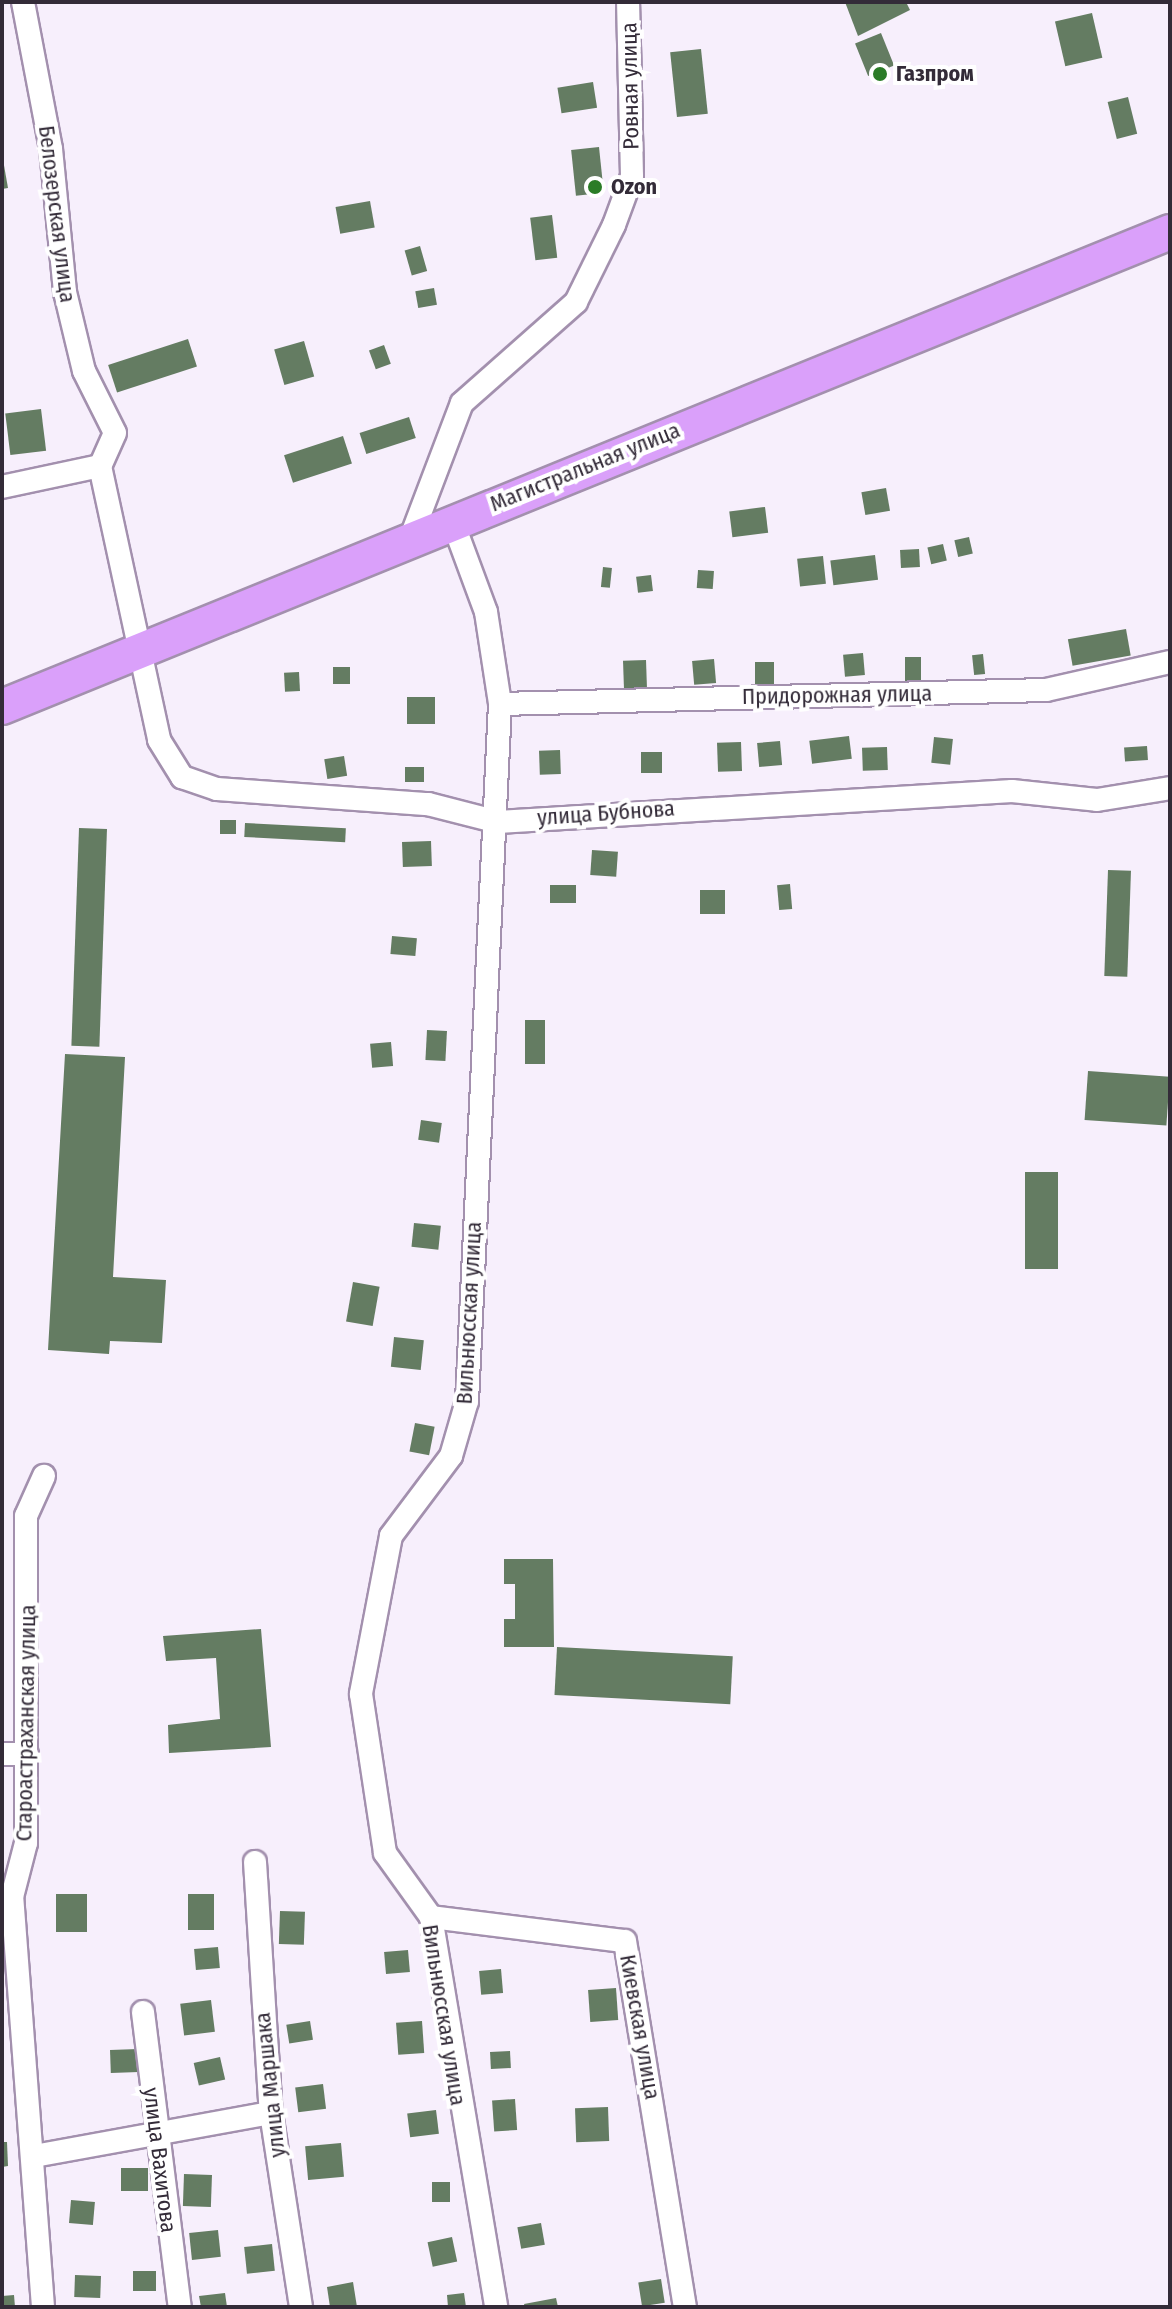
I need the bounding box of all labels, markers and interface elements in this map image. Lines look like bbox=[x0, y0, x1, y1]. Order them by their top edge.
street label: Ровная улица bbox=[616, 22, 644, 150]
place label: Газпром bbox=[896, 61, 974, 87]
marker: Газпром bbox=[871, 65, 889, 83]
street label: Белозерская улица bbox=[33, 124, 81, 304]
place label: Ozon bbox=[611, 174, 657, 200]
marker: Ozon bbox=[586, 178, 604, 196]
street label: Магистральная улица bbox=[486, 417, 684, 517]
street label: Придорожная улица bbox=[742, 680, 932, 710]
street label: улица Бубнова bbox=[536, 795, 676, 831]
street label: Вильнюсская улица bbox=[451, 1221, 487, 1405]
street label: Староастраханская улица bbox=[11, 1604, 41, 1842]
street label: Вильнюсская улица bbox=[417, 1923, 471, 2107]
street label: Киевская улица bbox=[614, 1952, 666, 2102]
street label: улица Маршака bbox=[249, 2011, 291, 2159]
street label: улица Вахитова bbox=[138, 2086, 182, 2234]

